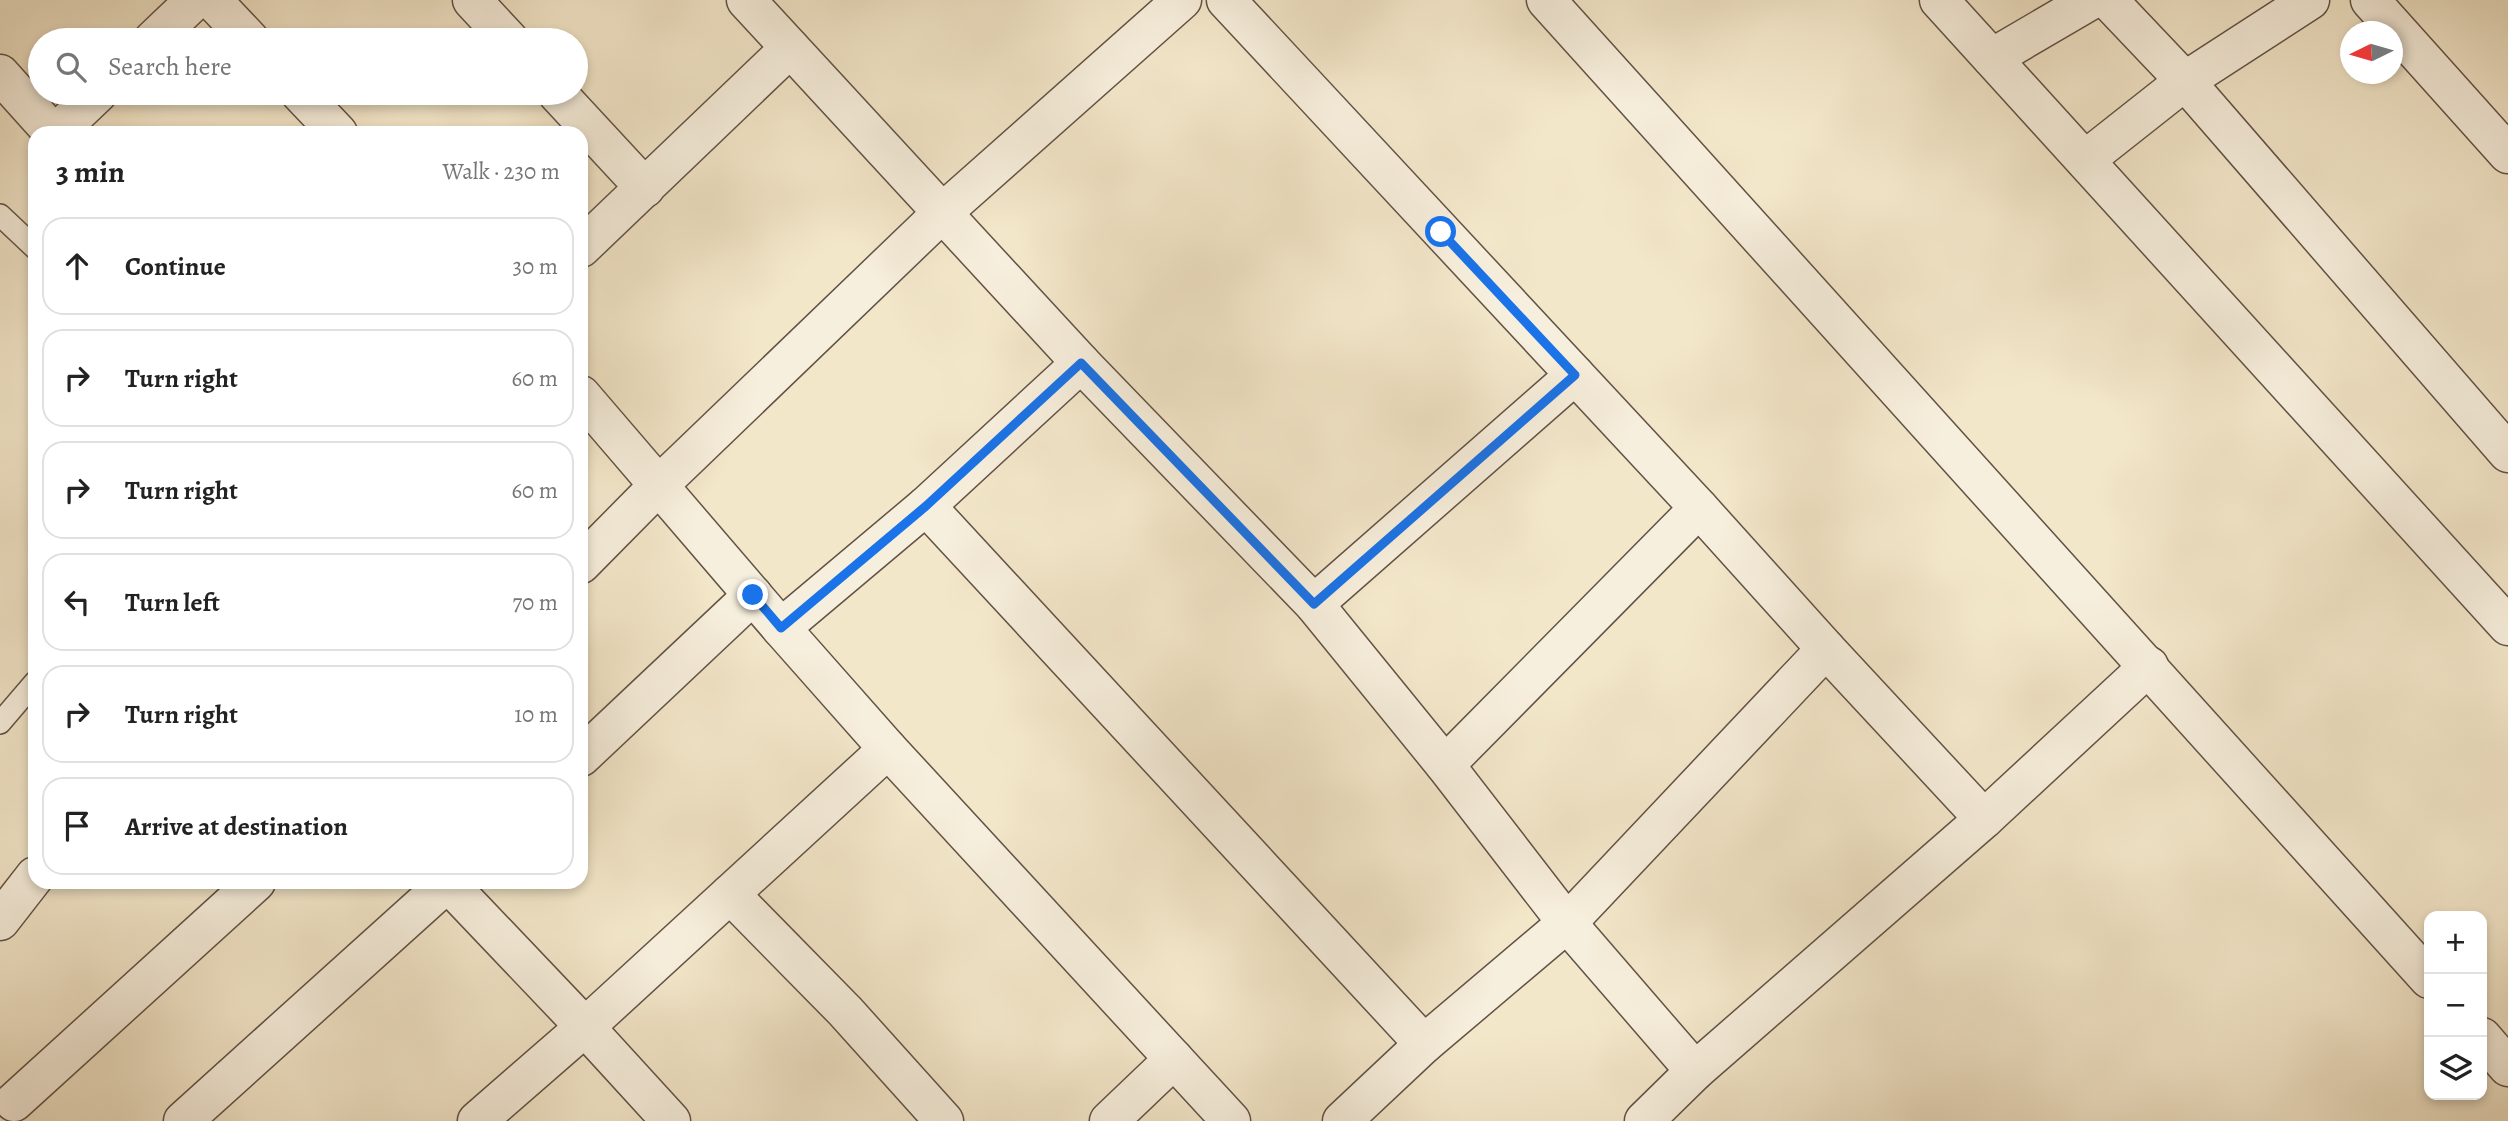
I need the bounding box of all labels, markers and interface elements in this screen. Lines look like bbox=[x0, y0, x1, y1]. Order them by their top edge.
north arrow bbox=[2340, 21, 2403, 84]
search box bbox=[28, 28, 588, 105]
icon: search bbox=[52, 48, 90, 86]
text: Search here bbox=[108, 49, 232, 84]
text: 3 min bbox=[56, 152, 125, 192]
text: Walk · 230 m bbox=[443, 156, 560, 187]
route start bbox=[1425, 216, 1456, 247]
icon: ahead bbox=[58, 247, 96, 285]
text: Continue bbox=[125, 249, 226, 284]
text: 30 m bbox=[512, 251, 558, 282]
icon: right bbox=[58, 359, 96, 397]
text: Turn right bbox=[125, 361, 238, 396]
text: 60 m bbox=[511, 363, 558, 394]
icon: right bbox=[58, 471, 96, 509]
text: Turn right bbox=[125, 473, 238, 508]
text: 60 m bbox=[511, 475, 558, 506]
route end bbox=[737, 579, 768, 610]
icon: left bbox=[58, 583, 96, 621]
text: Turn left bbox=[125, 585, 220, 620]
text: 70 m bbox=[512, 587, 558, 618]
icon: right bbox=[58, 695, 96, 733]
text: Turn right bbox=[125, 697, 238, 732]
text: 10 m bbox=[514, 699, 558, 730]
icon: arrive bbox=[58, 807, 96, 845]
text: Arrive at destination bbox=[125, 809, 348, 844]
map controls bbox=[2424, 911, 2487, 1100]
button: + bbox=[2424, 911, 2487, 974]
button: − bbox=[2424, 974, 2487, 1037]
button: layers bbox=[2424, 1037, 2487, 1100]

